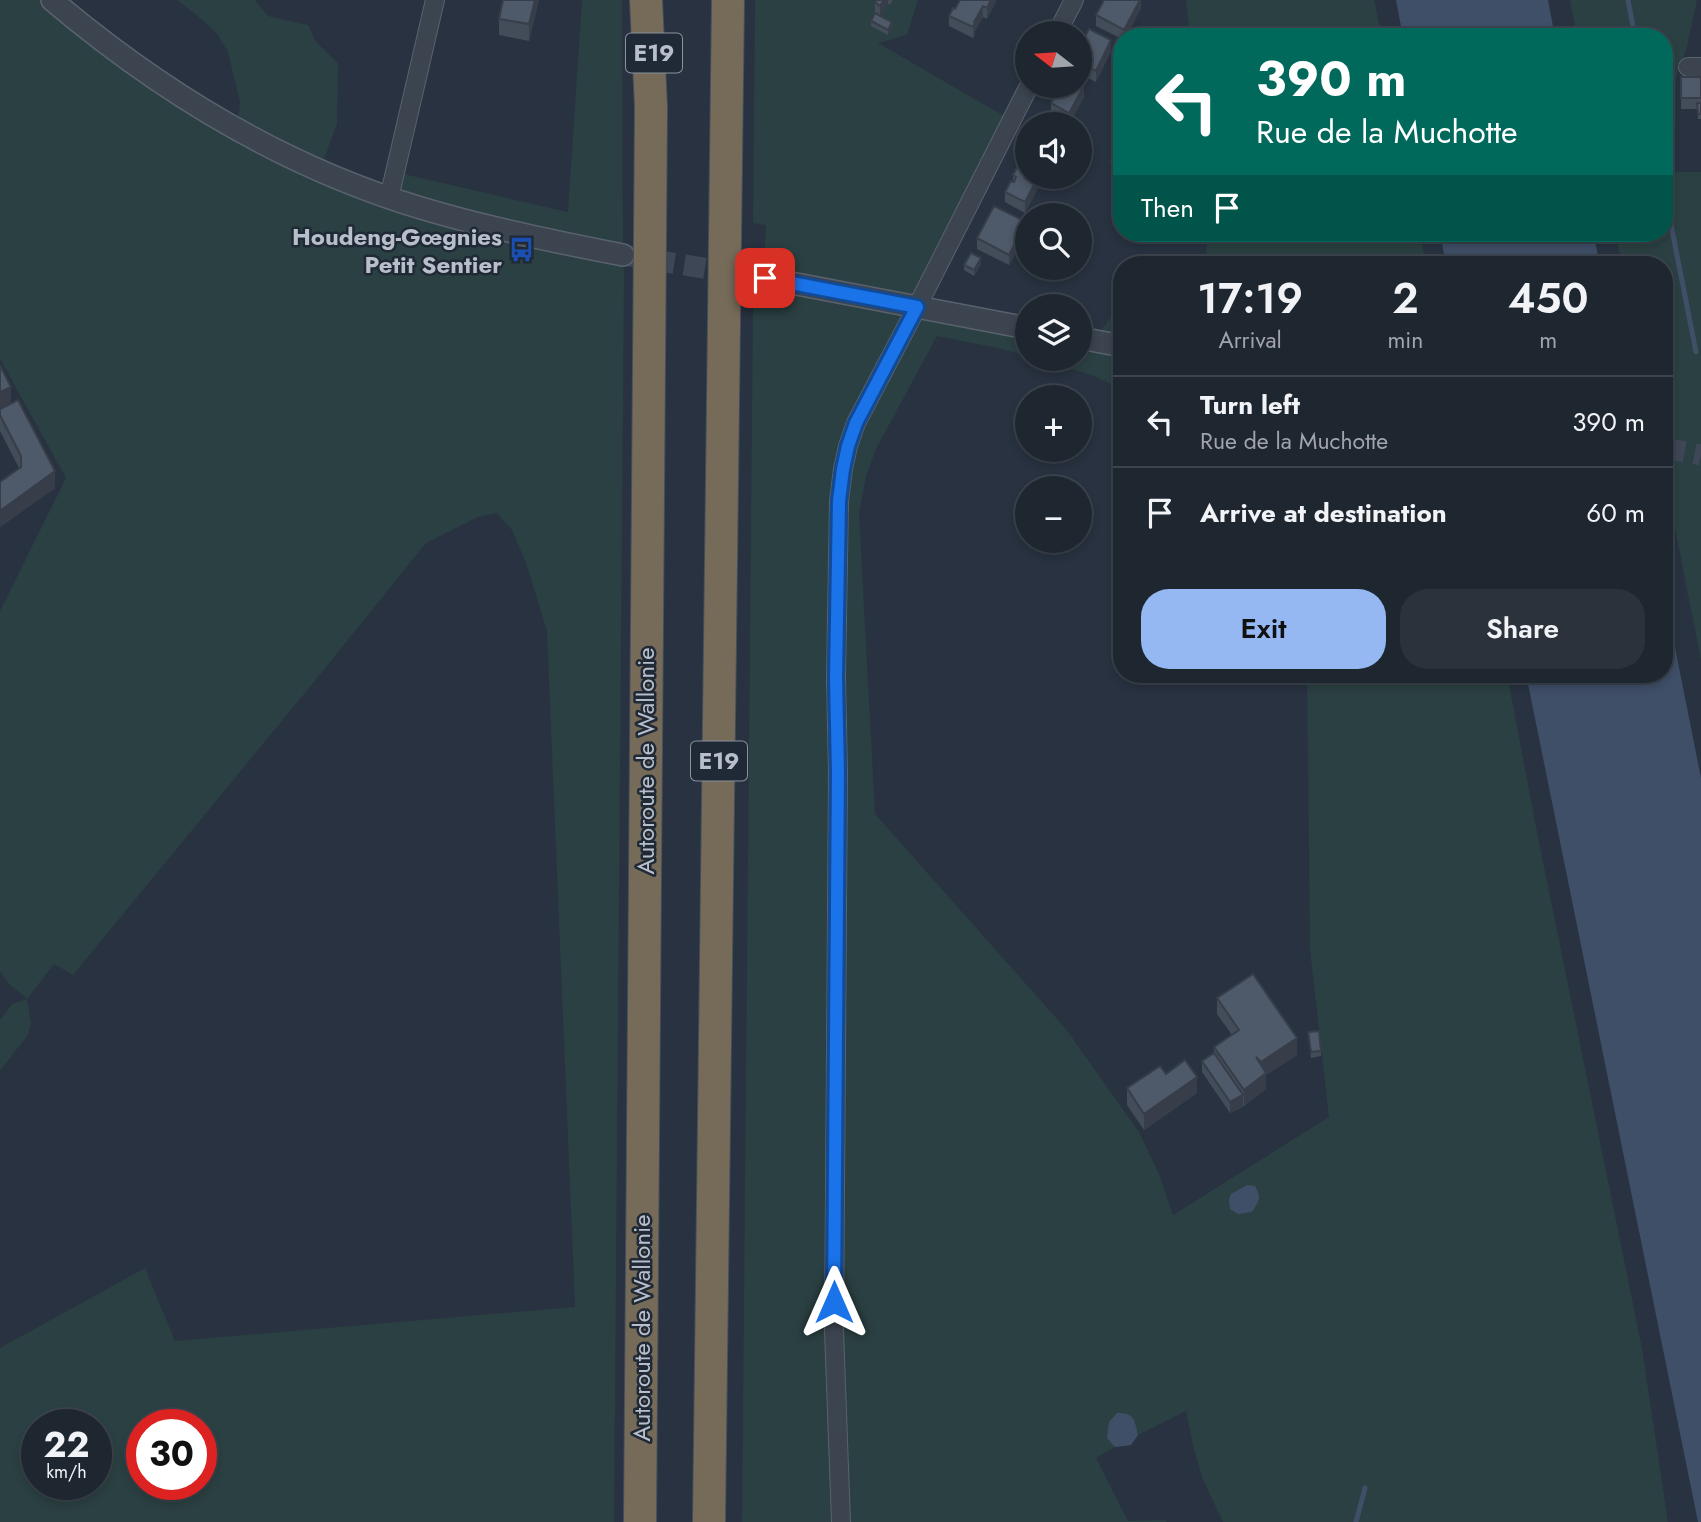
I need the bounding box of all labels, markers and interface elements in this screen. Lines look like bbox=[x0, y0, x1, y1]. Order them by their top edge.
north arrow bbox=[1015, 21, 1092, 98]
map controls bbox=[1015, 21, 1092, 553]
road number: E19 bbox=[626, 34, 682, 72]
text: 390 m bbox=[1256, 44, 1407, 114]
icon: left bbox=[1141, 56, 1232, 147]
text: Rue de la Muchotte bbox=[1256, 109, 1518, 155]
button: sound bbox=[1015, 112, 1092, 189]
text: Then bbox=[1141, 189, 1194, 227]
icon: arrive bbox=[1208, 189, 1246, 227]
button: search bbox=[1015, 203, 1092, 280]
place label: Houdeng-Gœgnies Petit Sentier bbox=[292, 219, 502, 282]
bus stop icon: Houdeng-Gœgnies Petit Sentier bbox=[508, 236, 536, 264]
pin bbox=[735, 248, 795, 308]
icon: arrive bbox=[746, 259, 784, 297]
text: 17:19 bbox=[1197, 268, 1303, 329]
text: 2 bbox=[1392, 268, 1419, 329]
text: 450 bbox=[1508, 268, 1589, 329]
button: layers bbox=[1015, 294, 1092, 371]
text: Arrival bbox=[1218, 323, 1282, 357]
text: min bbox=[1387, 323, 1423, 357]
text: m bbox=[1539, 323, 1557, 357]
button: + bbox=[1015, 385, 1092, 462]
text: Turn left bbox=[1200, 386, 1300, 424]
icon: left bbox=[1141, 403, 1179, 441]
text: 390 m bbox=[1572, 403, 1645, 441]
text: Rue de la Muchotte bbox=[1200, 424, 1388, 458]
button: − bbox=[1015, 476, 1092, 553]
icon: arrive bbox=[1141, 494, 1179, 532]
text: Arrive at destination bbox=[1200, 494, 1447, 532]
text: 60 m bbox=[1586, 494, 1645, 532]
button: Exit bbox=[1141, 589, 1386, 669]
button: Share bbox=[1400, 589, 1645, 669]
street label: Autoroute de Wallonie bbox=[628, 647, 663, 875]
road number: E19 bbox=[691, 741, 747, 780]
street label: Autoroute de Wallonie bbox=[624, 1214, 659, 1442]
position arrow bbox=[797, 1265, 871, 1339]
speed limit sign: 30 bbox=[126, 1409, 217, 1500]
text: 22 bbox=[44, 1420, 89, 1470]
text: km/h bbox=[46, 1459, 87, 1485]

